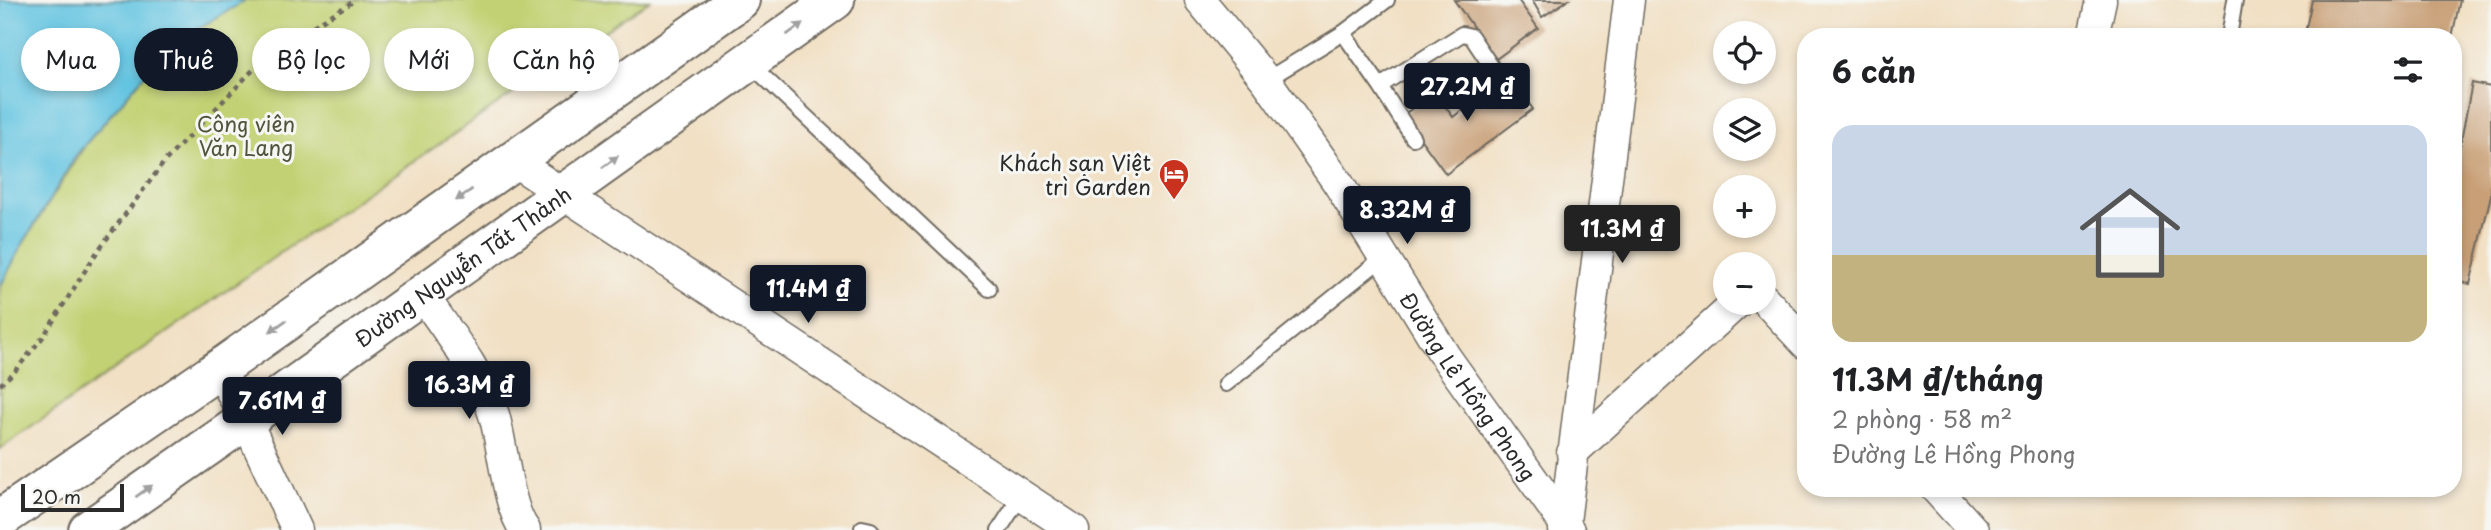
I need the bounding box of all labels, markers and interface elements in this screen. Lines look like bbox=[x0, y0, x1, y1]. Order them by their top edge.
map controls bbox=[1713, 21, 1776, 315]
button: locate bbox=[1713, 21, 1776, 84]
one-way arrow bbox=[786, 22, 804, 36]
chip: Mua bbox=[21, 28, 120, 91]
chip: Thuê bbox=[134, 28, 238, 91]
chip: Bộ lọc bbox=[252, 28, 370, 91]
chip: Mới bbox=[384, 28, 474, 91]
chip: Căn hộ bbox=[488, 28, 619, 91]
text: 6 căn bbox=[1832, 48, 1916, 93]
icon: filters bbox=[2389, 51, 2427, 89]
pin: 27.2M ₫ bbox=[1402, 64, 1532, 123]
text: 27.2M ₫ bbox=[1420, 68, 1514, 103]
button: layers bbox=[1713, 98, 1776, 161]
park label: Công viên Văn Lang bbox=[197, 107, 295, 163]
place label: Khách sạn Việt trì Garden bbox=[999, 146, 1151, 202]
one-way arrow bbox=[601, 155, 619, 169]
hotel icon: Khách sạn Việt trì Garden bbox=[1157, 157, 1191, 201]
icon: home bbox=[2067, 170, 2193, 296]
button: + bbox=[1713, 175, 1776, 238]
street label: Đường Nguyễn Tất Thành bbox=[347, 177, 577, 354]
one-way arrow bbox=[455, 187, 473, 201]
pin: 8.32M ₫ bbox=[1342, 187, 1472, 246]
text: 8.32M ₫ bbox=[1359, 191, 1455, 226]
pin: 11.3M ₫ bbox=[1557, 205, 1687, 265]
text: 11.3M ₫ bbox=[1580, 210, 1664, 245]
button: − bbox=[1713, 252, 1776, 315]
pin: 11.4M ₫ bbox=[743, 266, 873, 325]
text: 11.4M ₫ bbox=[766, 270, 850, 305]
street label: Đường Lê Hồng Phong bbox=[1393, 285, 1545, 487]
one-way arrow bbox=[269, 319, 287, 333]
text: 11.3M ₫/tháng bbox=[1832, 356, 2044, 401]
pin: 16.3M ₫ bbox=[404, 362, 534, 421]
text: 16.3M ₫ bbox=[424, 366, 514, 401]
pin: 7.61M ₫ bbox=[217, 378, 347, 437]
text: 7.61M ₫ bbox=[238, 382, 326, 417]
text: 2 phòng · 58 m² bbox=[1832, 401, 2012, 436]
text: Đường Lê Hồng Phong bbox=[1832, 436, 2076, 471]
scale bar bbox=[21, 481, 124, 513]
text: 20 m bbox=[32, 482, 81, 510]
one-way arrow bbox=[135, 484, 153, 498]

